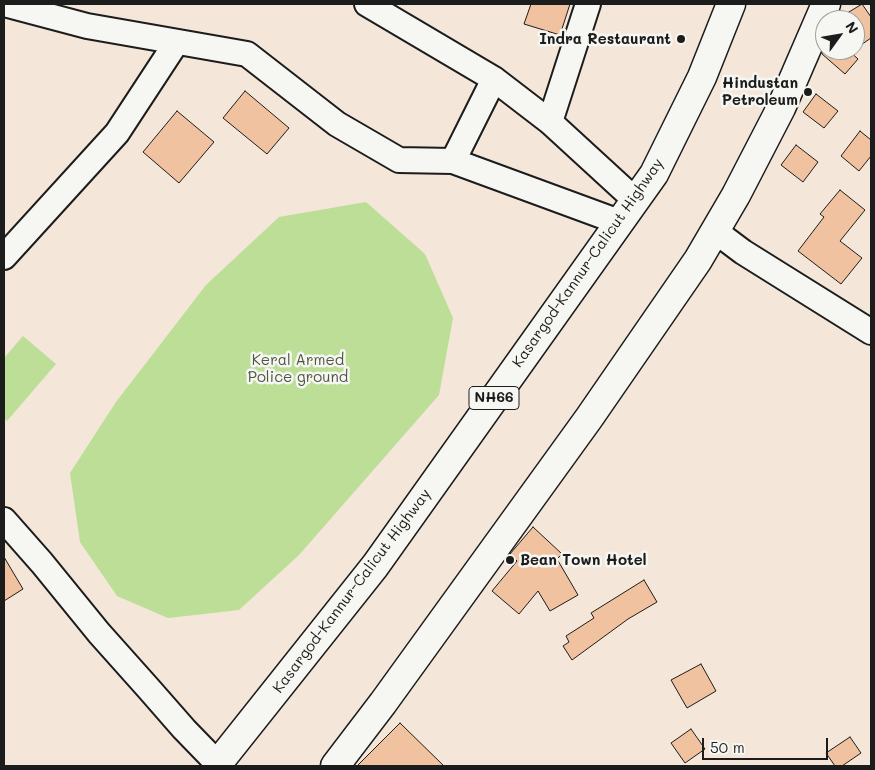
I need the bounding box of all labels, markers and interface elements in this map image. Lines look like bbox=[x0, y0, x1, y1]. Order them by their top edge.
north arrow bbox=[815, 10, 865, 60]
text: N bbox=[841, 18, 863, 37]
place label: Indra Restaurant bbox=[539, 30, 671, 48]
marker: Indra Restaurant bbox=[675, 33, 687, 45]
place label: Hindustan Petroleum bbox=[722, 74, 798, 109]
marker: Hindustan Petroleum bbox=[802, 86, 814, 98]
street label: Kasargod-Kannur-Calicut Highway bbox=[509, 155, 667, 371]
park label: Keral Armed Police ground bbox=[248, 351, 348, 386]
road number: NH66 bbox=[469, 386, 519, 409]
street label: Kasargod-Kannur-Calicut Highway bbox=[269, 485, 435, 697]
place label: Bean Town Hotel bbox=[520, 551, 647, 569]
marker: Bean Town Hotel bbox=[504, 554, 516, 566]
scale bar bbox=[705, 728, 831, 760]
text: 50 m bbox=[710, 737, 745, 757]

